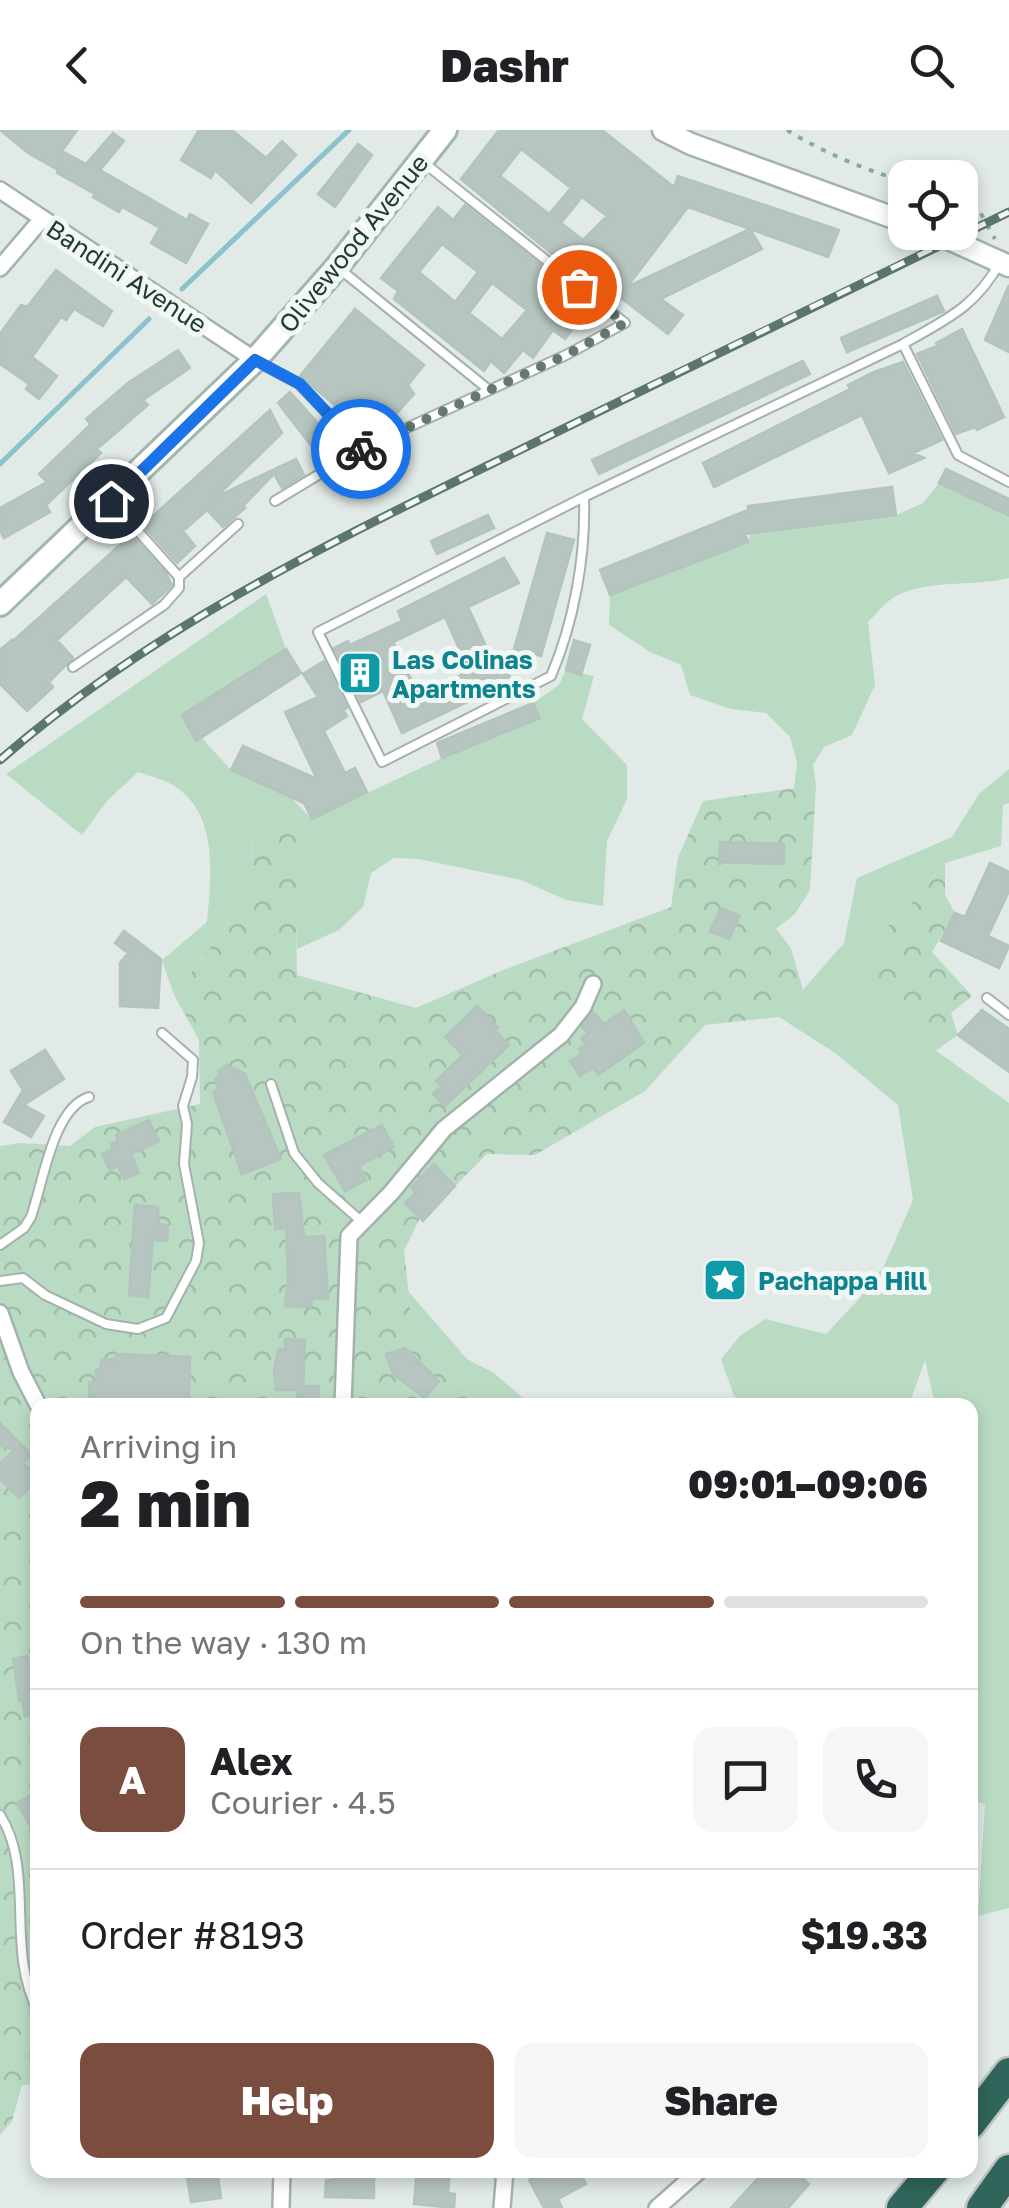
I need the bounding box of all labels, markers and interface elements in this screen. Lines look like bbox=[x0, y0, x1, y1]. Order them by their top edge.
icon: back bbox=[50, 38, 105, 93]
text: Dashr bbox=[440, 38, 569, 92]
icon: search bbox=[904, 38, 959, 93]
street label: Olivewood Avenue bbox=[271, 147, 435, 339]
map controls bbox=[888, 160, 978, 250]
button: locate bbox=[888, 160, 978, 250]
street label: Bandini Avenue bbox=[41, 213, 213, 339]
pin bbox=[537, 245, 622, 330]
icon: bag bbox=[552, 260, 607, 315]
courier bbox=[311, 399, 411, 499]
icon: bike bbox=[334, 422, 389, 477]
pin bbox=[69, 459, 154, 544]
icon: home bbox=[84, 474, 139, 529]
place label: Las Colinas Apartments bbox=[392, 644, 536, 704]
building icon: Las Colinas Apartments bbox=[337, 650, 383, 696]
place icon: Pachappa Hill bbox=[702, 1257, 748, 1303]
place label: Pachappa Hill bbox=[758, 1265, 927, 1296]
text: Arriving in bbox=[80, 1427, 237, 1465]
text: 09:01–09:06 bbox=[688, 1461, 928, 1506]
text: 2 min bbox=[80, 1463, 251, 1541]
text: On the way · 130 m bbox=[80, 1623, 367, 1661]
button: chat bbox=[693, 1727, 798, 1832]
button: phone bbox=[823, 1727, 928, 1832]
text: Alex bbox=[210, 1738, 293, 1783]
text: A bbox=[119, 1757, 146, 1802]
text: Courier · 4.5 bbox=[210, 1783, 396, 1821]
text: Order #8193 bbox=[80, 1912, 305, 1957]
text: $19.33 bbox=[800, 1912, 928, 1957]
button: Help bbox=[80, 2043, 494, 2158]
button: Share bbox=[514, 2043, 928, 2158]

